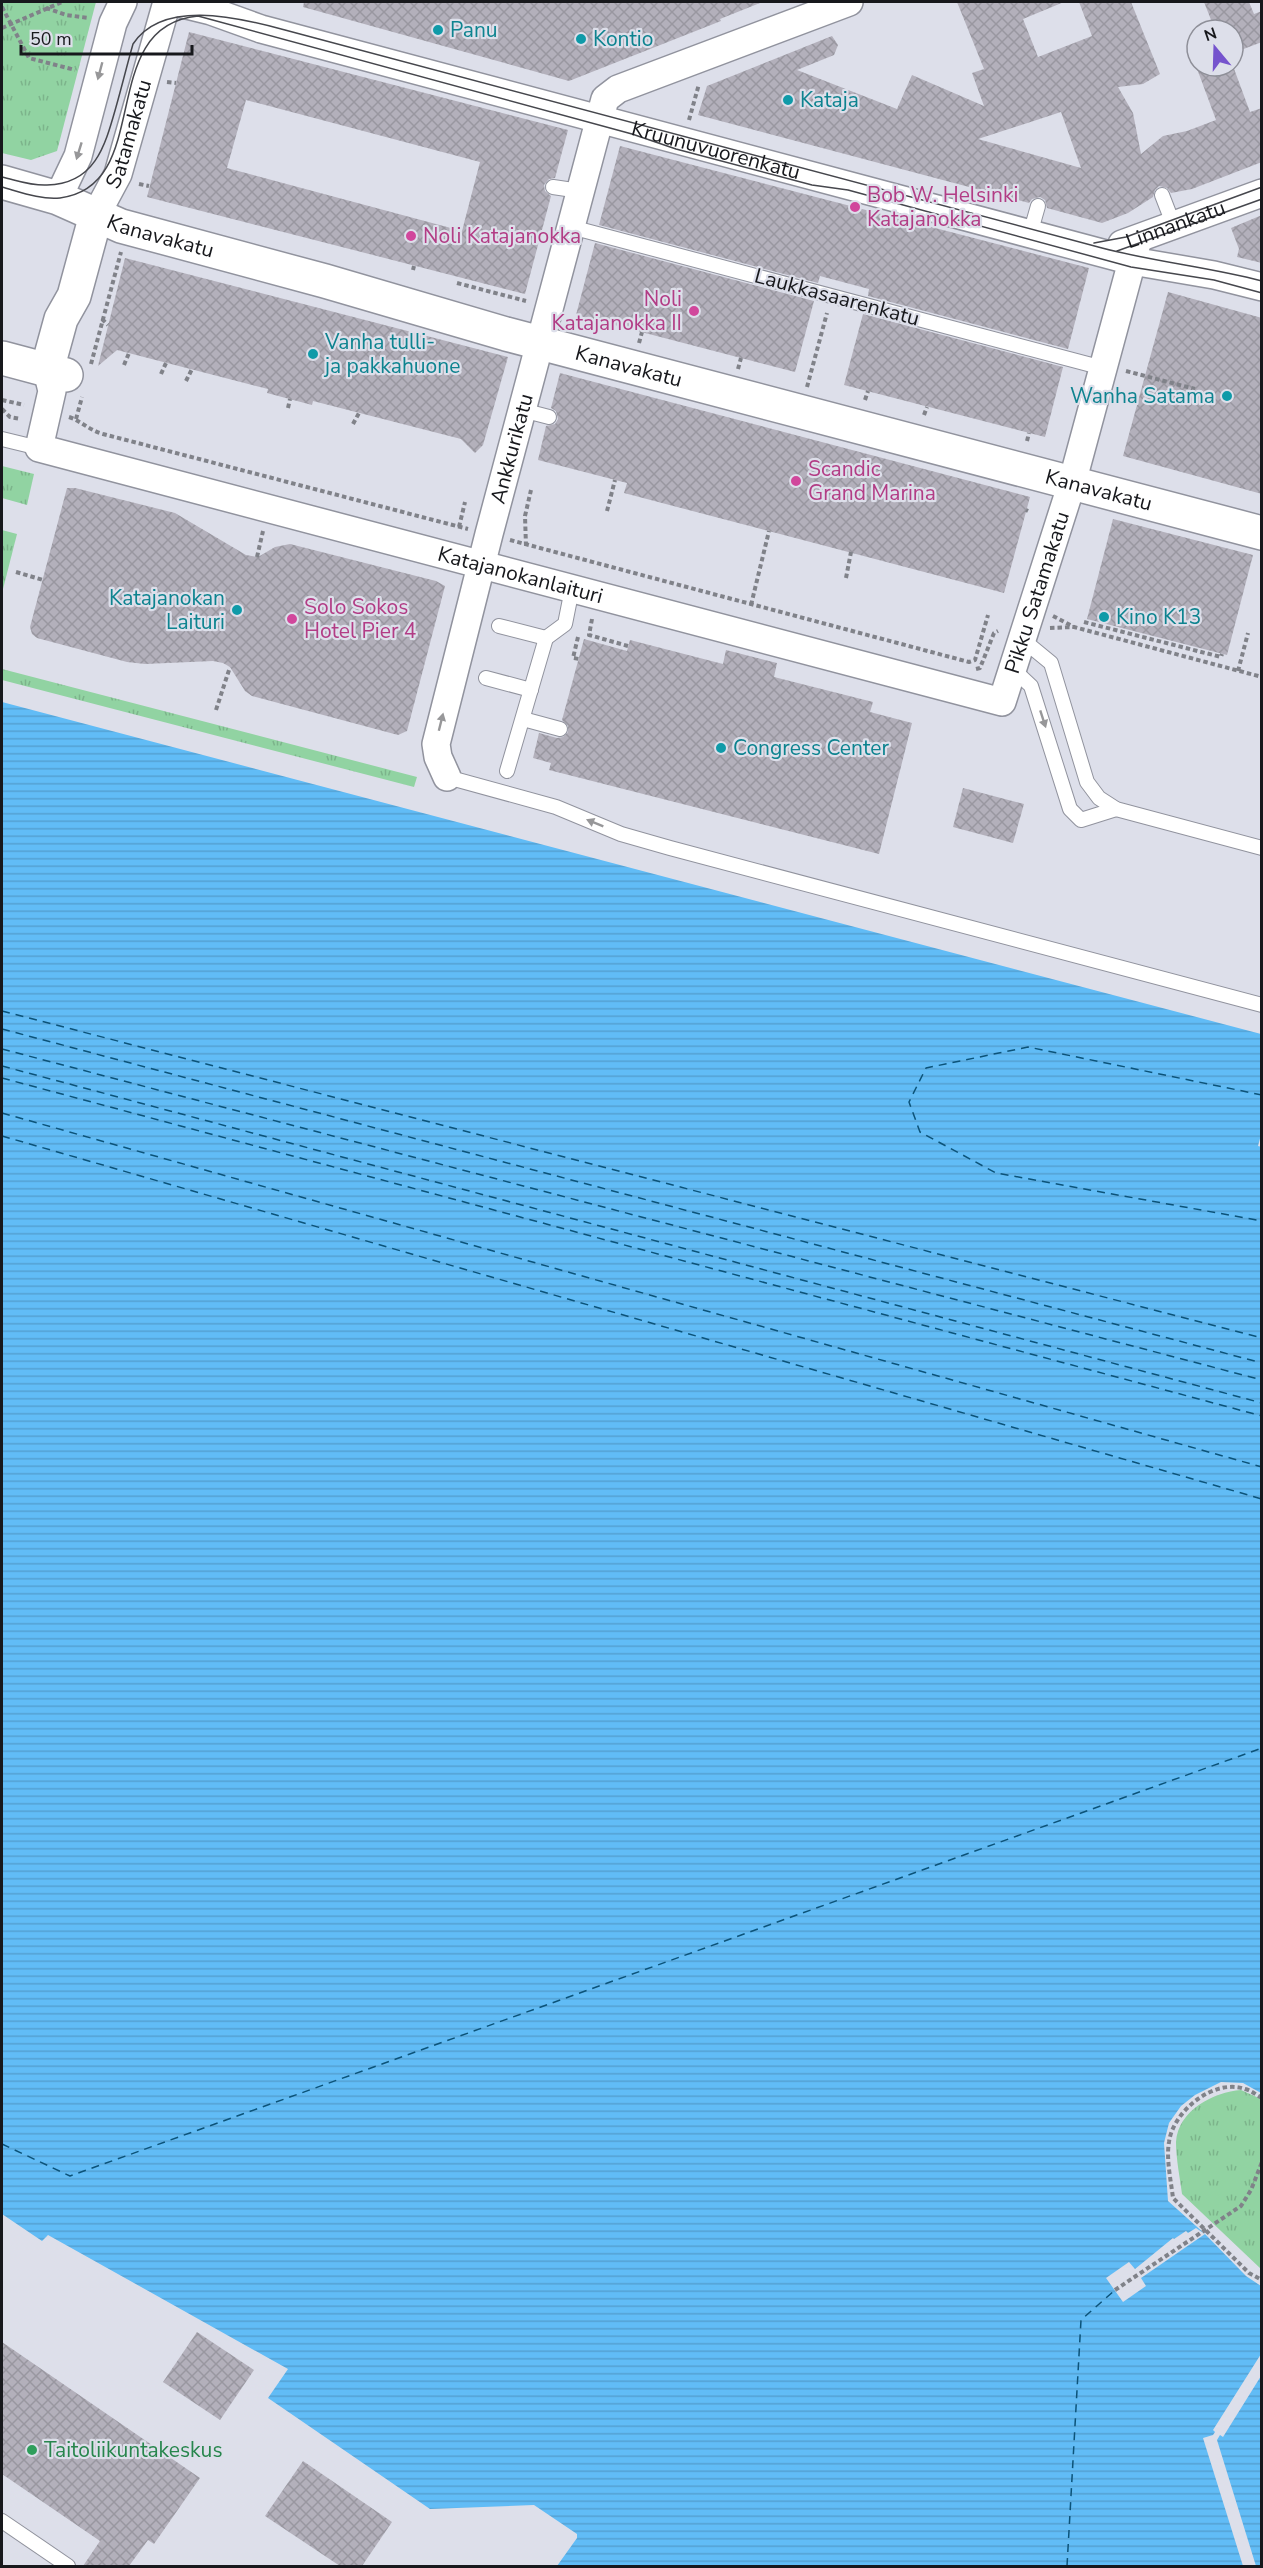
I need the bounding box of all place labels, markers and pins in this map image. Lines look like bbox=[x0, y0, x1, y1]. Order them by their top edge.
place label: Panu bbox=[450, 16, 498, 44]
marker: Panu bbox=[431, 23, 445, 37]
place label: Kontio bbox=[593, 25, 653, 53]
marker: Kontio bbox=[574, 32, 588, 46]
place label: Kataja bbox=[800, 86, 859, 114]
marker: Kataja bbox=[781, 93, 795, 107]
place label: Bob W. Helsinki Katajanokka bbox=[867, 181, 1018, 233]
marker: Bob W. Helsinki Katajanokka bbox=[848, 200, 862, 214]
place label: Noli Katajanokka bbox=[423, 222, 581, 250]
marker: Noli Katajanokka bbox=[404, 229, 418, 243]
place label: Noli Katajanokka II bbox=[551, 285, 682, 337]
marker: Noli Katajanokka II bbox=[687, 304, 701, 318]
place label: Vanha tulli- ja pakkahuone bbox=[323, 328, 460, 380]
marker: Vanha tulli- ja pakkahuone bbox=[306, 347, 320, 361]
place label: Wanha Satama bbox=[1070, 382, 1215, 410]
marker: Wanha Satama bbox=[1220, 389, 1234, 403]
place label: Scandic Grand Marina bbox=[808, 455, 936, 507]
marker: Scandic Grand Marina bbox=[789, 474, 803, 488]
place label: Katajanokan Laituri bbox=[109, 584, 225, 636]
place label: Solo Sokos Hotel Pier 4 bbox=[304, 593, 416, 645]
marker: Katajanokan Laituri bbox=[230, 603, 244, 617]
place label: Kino K13 bbox=[1116, 603, 1201, 631]
marker: Kino K13 bbox=[1097, 610, 1111, 624]
marker: Solo Sokos Hotel Pier 4 bbox=[285, 612, 299, 626]
place label: Congress Center bbox=[733, 734, 889, 762]
marker: Congress Center bbox=[714, 741, 728, 755]
place label: Taitoliikuntakeskus bbox=[44, 2436, 223, 2464]
marker: Taitoliikuntakeskus bbox=[25, 2443, 39, 2457]

